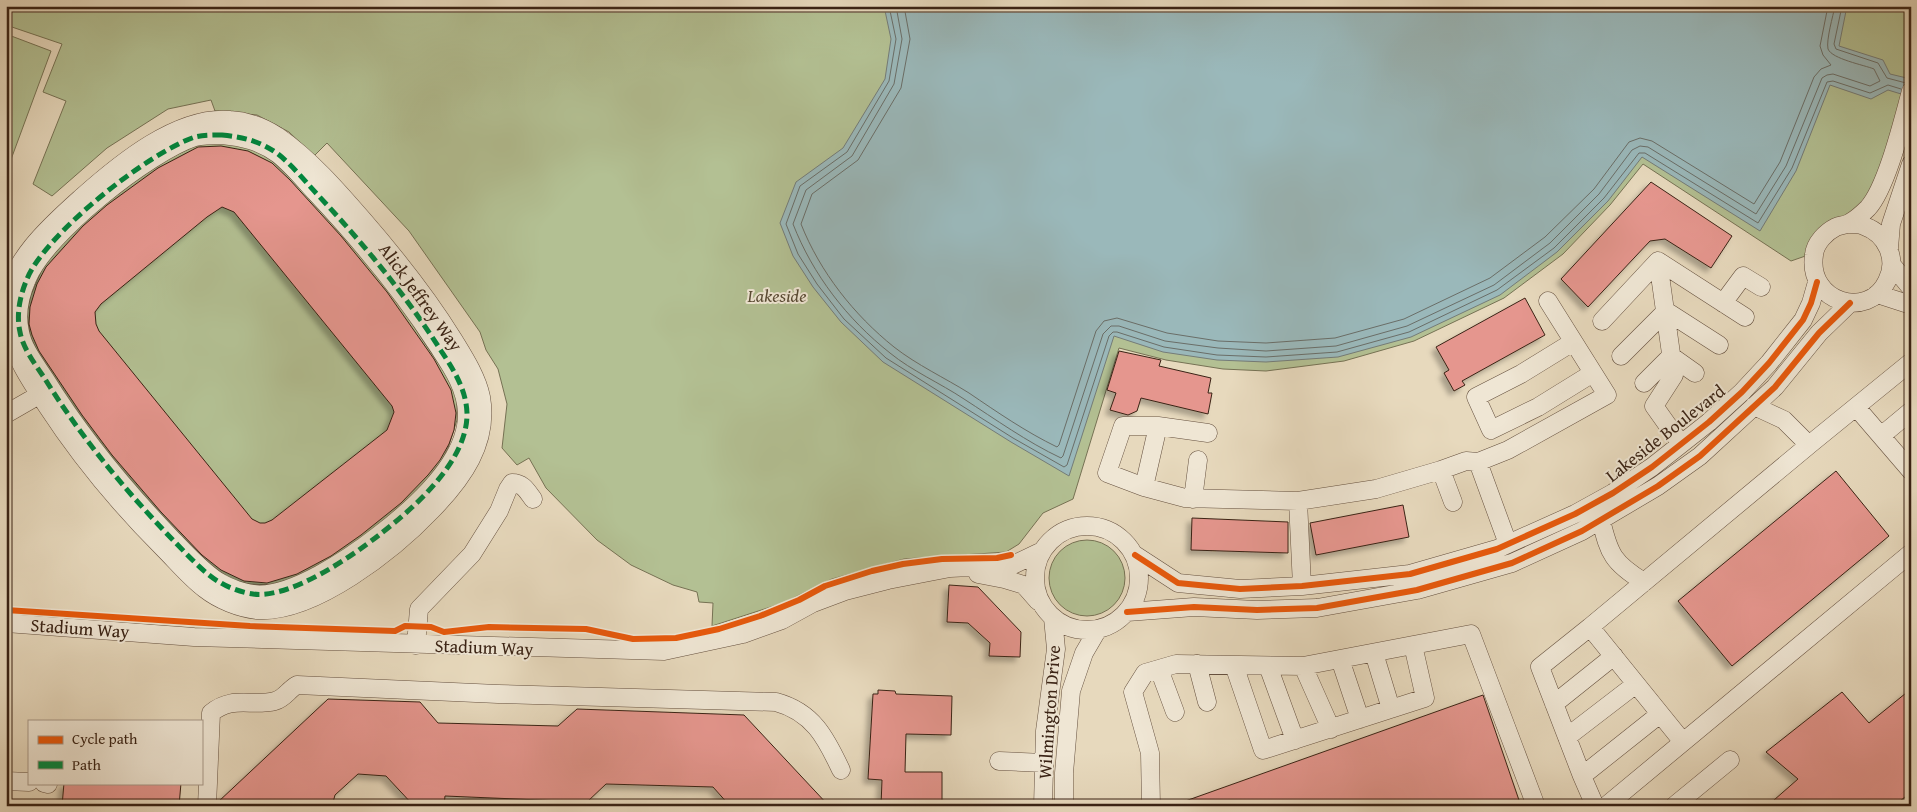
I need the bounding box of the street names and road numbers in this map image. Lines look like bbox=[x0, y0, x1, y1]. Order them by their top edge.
street label: Alick Jeffrey Way bbox=[372, 237, 470, 357]
street label: Lakeside Boulevard bbox=[1599, 377, 1731, 488]
street label: Stadium Way bbox=[30, 611, 130, 645]
street label: Stadium Way bbox=[434, 632, 534, 662]
street label: Wilmington Drive bbox=[1031, 644, 1067, 780]

